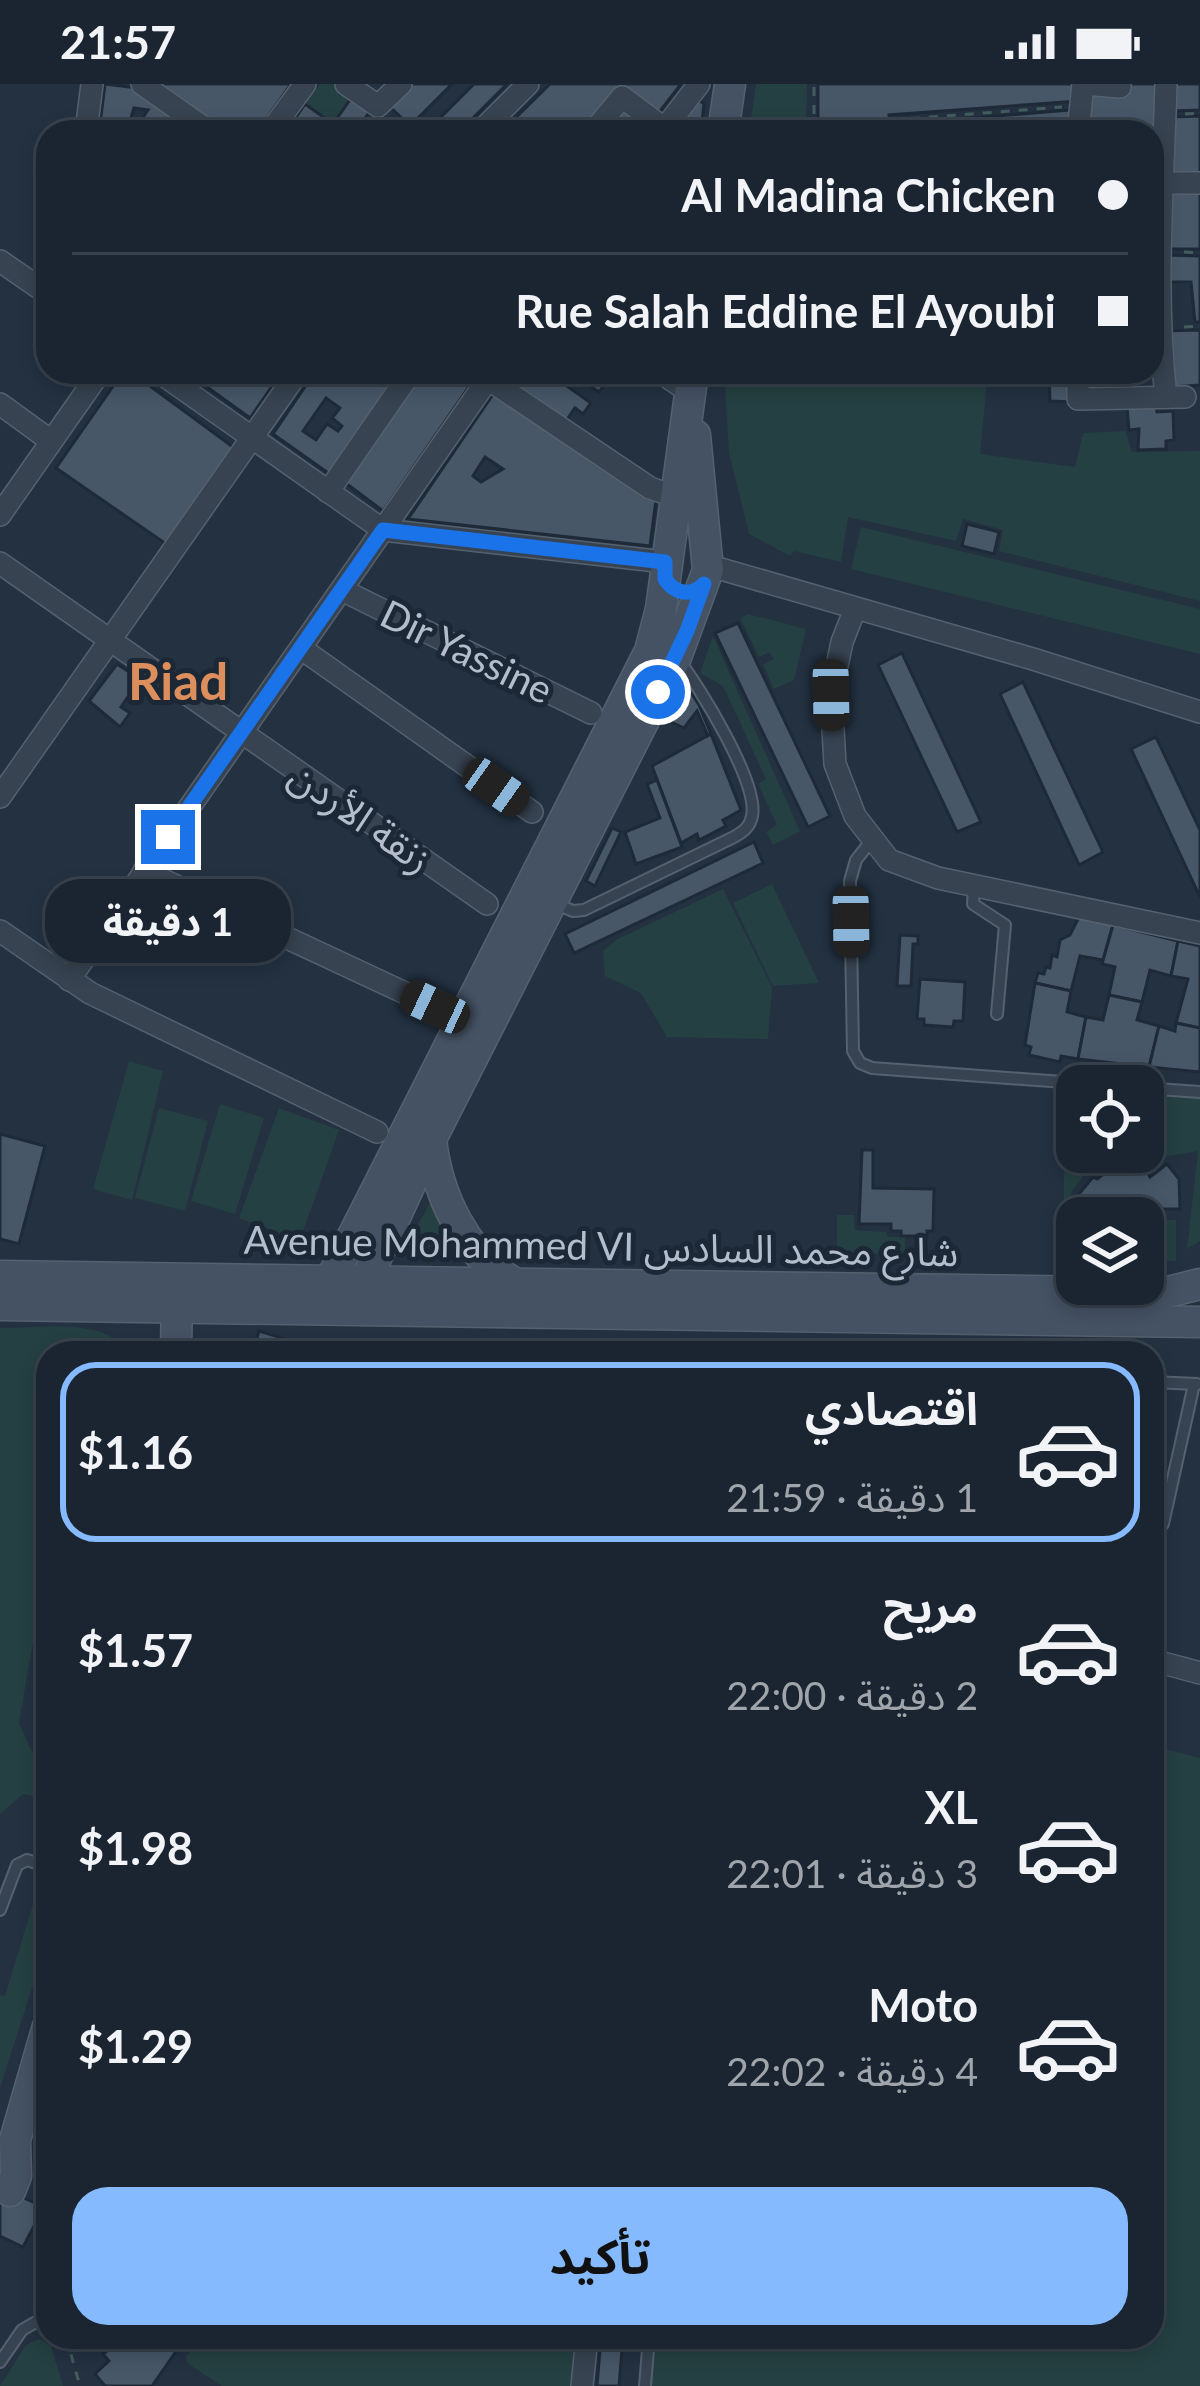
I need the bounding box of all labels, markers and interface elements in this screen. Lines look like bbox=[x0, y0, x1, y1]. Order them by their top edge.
text: 21:57 bbox=[60, 15, 176, 69]
text: Al Madina Chicken bbox=[681, 168, 1056, 222]
text: Rue Salah Eddine El Ayoubi bbox=[515, 284, 1056, 338]
street label: Dir Yassine bbox=[374, 590, 560, 712]
district label: Riad bbox=[128, 650, 228, 711]
car bbox=[812, 659, 850, 731]
route start bbox=[631, 665, 685, 719]
street label: زنقة الأردن bbox=[281, 751, 441, 882]
car bbox=[456, 752, 536, 822]
route end bbox=[141, 810, 195, 864]
callout: 1 دقيقة bbox=[45, 879, 291, 963]
car bbox=[832, 886, 870, 958]
text: 1 دقيقة bbox=[103, 898, 233, 944]
car bbox=[395, 975, 475, 1039]
map controls bbox=[1056, 1065, 1164, 1305]
button: locate bbox=[1056, 1065, 1164, 1173]
button: layers bbox=[1056, 1197, 1164, 1305]
street label: Avenue Mohammed VI شارع محمد السادس bbox=[243, 1216, 959, 1281]
text: اقتصادي bbox=[805, 1381, 978, 1435]
icon: car bbox=[1014, 1398, 1122, 1506]
text: $1.16 bbox=[78, 1425, 193, 1479]
text: 1 دقيقة · 21:59 bbox=[726, 1474, 978, 1520]
text: مريح bbox=[883, 1579, 978, 1633]
icon: car bbox=[1014, 1596, 1122, 1704]
text: $1.57 bbox=[78, 1623, 193, 1677]
text: 2 دقيقة · 22:00 bbox=[726, 1672, 978, 1718]
text: XL bbox=[924, 1780, 978, 1834]
icon: car bbox=[1014, 1794, 1122, 1902]
text: $1.98 bbox=[78, 1821, 193, 1875]
text: 3 دقيقة · 22:01 bbox=[726, 1850, 978, 1896]
text: Moto bbox=[868, 1978, 978, 2032]
icon: car bbox=[1014, 1992, 1122, 2100]
text: $1.29 bbox=[78, 2019, 193, 2073]
text: 4 دقيقة · 22:02 bbox=[726, 2048, 978, 2094]
button: تأكيد bbox=[72, 2187, 1128, 2325]

